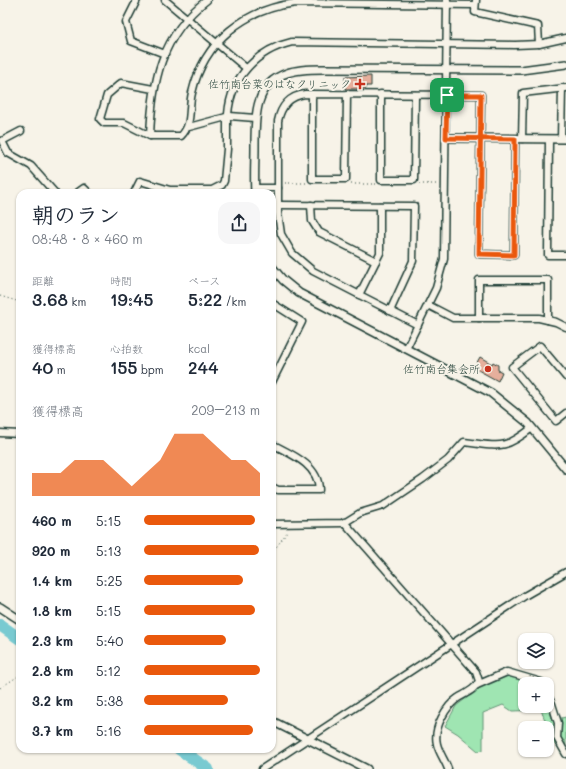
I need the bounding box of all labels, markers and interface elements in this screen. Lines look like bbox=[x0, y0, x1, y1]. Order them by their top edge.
place label: 佐竹南台菜のはなクリニック bbox=[208, 76, 351, 91]
marker: 佐竹南台菜のはなクリニック bbox=[354, 78, 366, 90]
pin bbox=[430, 78, 464, 112]
icon: arrive bbox=[436, 84, 458, 106]
text: 朝のラン bbox=[32, 200, 120, 229]
button: share bbox=[218, 202, 260, 244]
text: 08:48 · 8 × 460 m bbox=[32, 230, 143, 247]
text: 距離 bbox=[32, 273, 54, 288]
text: 時間 bbox=[110, 273, 132, 288]
text: ペース bbox=[188, 273, 220, 288]
text: 3.68 bbox=[32, 288, 68, 310]
text: 19:45 bbox=[110, 288, 154, 310]
text: 5:22 bbox=[188, 288, 222, 310]
text: km bbox=[68, 294, 86, 309]
text: /km bbox=[222, 294, 246, 309]
text: 獲得標高 bbox=[32, 341, 76, 356]
text: 心拍数 bbox=[110, 341, 143, 356]
text: kcal bbox=[188, 341, 210, 356]
text: 40 bbox=[32, 356, 53, 378]
text: 155 bbox=[110, 356, 137, 378]
text: 244 bbox=[188, 356, 219, 378]
place label: 佐竹南台集会所 bbox=[403, 361, 480, 376]
text: m bbox=[53, 362, 66, 377]
text: bpm bbox=[137, 362, 164, 377]
marker: 佐竹南台集会所 bbox=[483, 364, 493, 374]
text: 209–213 m bbox=[191, 401, 260, 418]
text: 獲得標高 bbox=[32, 402, 84, 419]
text: 460 m bbox=[32, 512, 71, 529]
text: 5:15 bbox=[96, 512, 121, 529]
text: 920 m bbox=[32, 542, 70, 559]
text: 5:13 bbox=[96, 542, 121, 559]
text: 1.4 km bbox=[32, 572, 72, 589]
text: 5:25 bbox=[96, 572, 122, 589]
text: 1.8 km bbox=[32, 602, 72, 619]
text: 5:15 bbox=[96, 602, 121, 619]
text: 2.3 km bbox=[32, 632, 73, 649]
text: 5:40 bbox=[96, 632, 123, 649]
map controls bbox=[518, 633, 554, 757]
button: layers bbox=[518, 633, 554, 669]
text: 2.8 km bbox=[32, 662, 73, 679]
text: 5:12 bbox=[96, 662, 121, 679]
button: + bbox=[518, 677, 554, 713]
text: 3.2 km bbox=[32, 692, 73, 709]
text: 5:38 bbox=[96, 692, 123, 709]
button: − bbox=[518, 721, 554, 757]
text: 3.7 km bbox=[32, 722, 73, 739]
text: 5:16 bbox=[96, 722, 121, 739]

